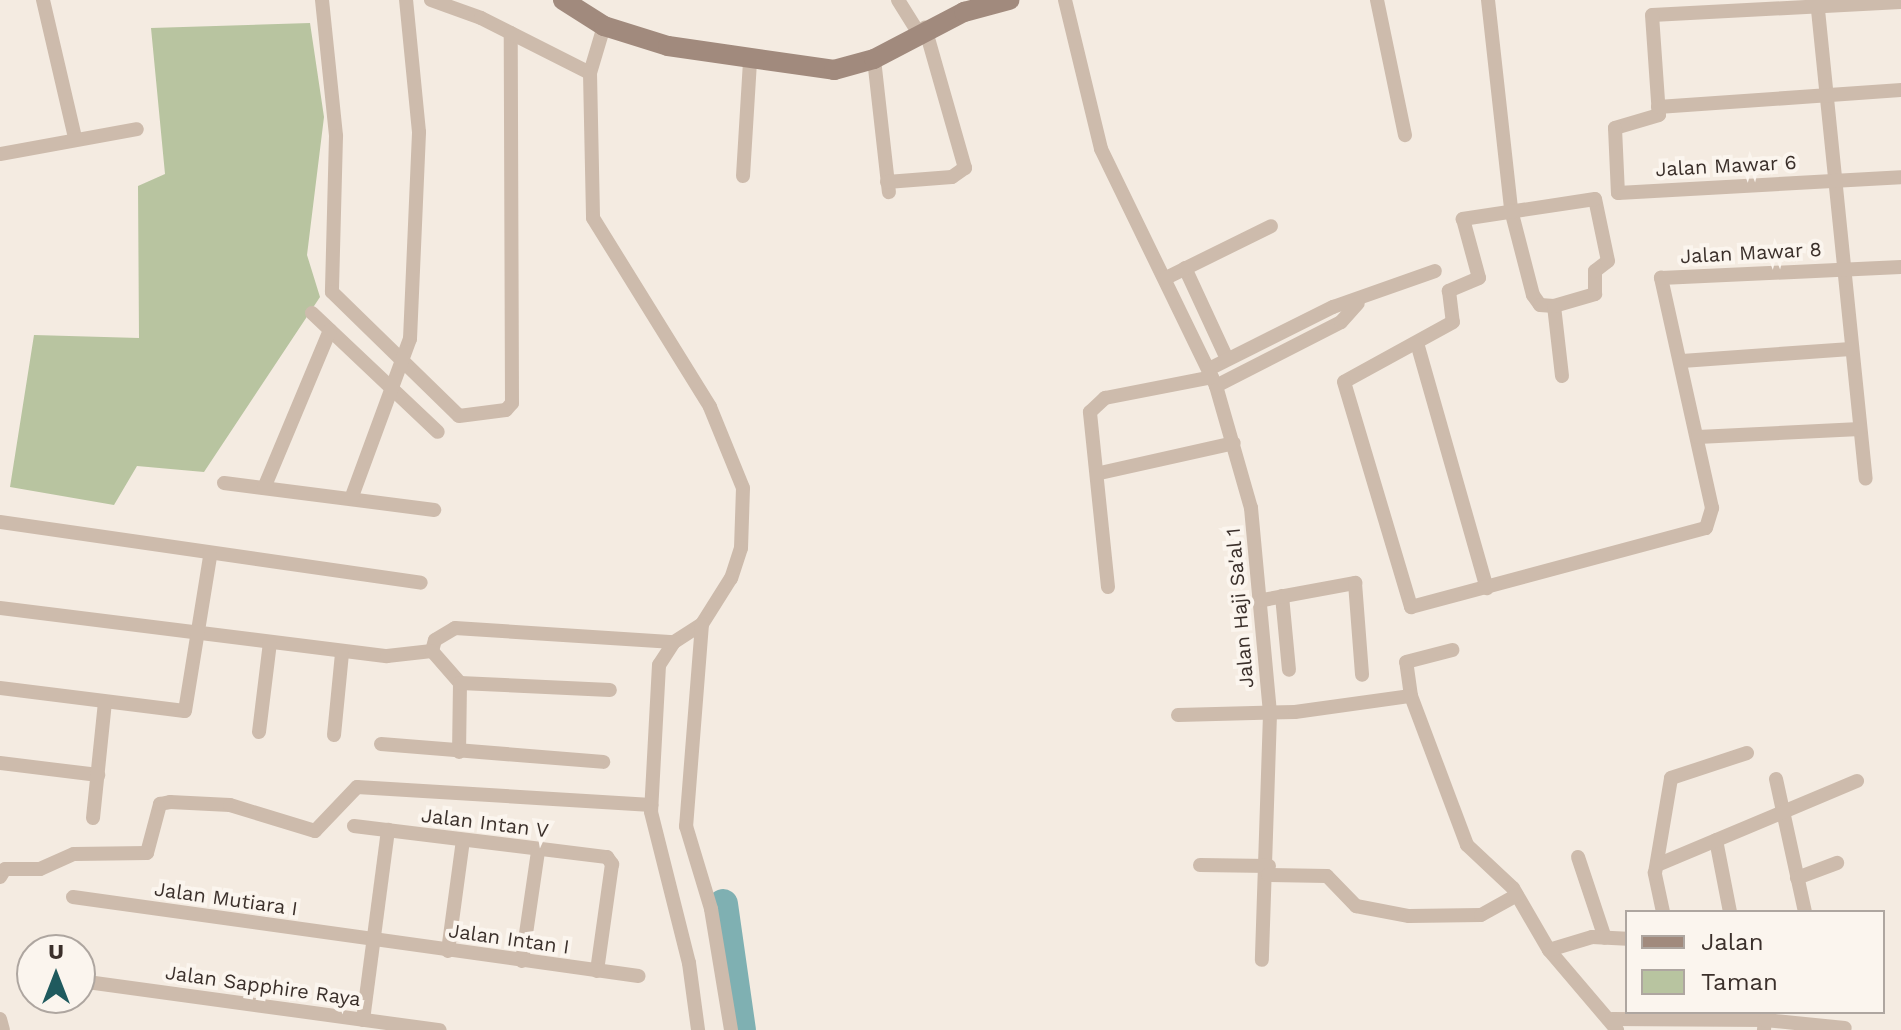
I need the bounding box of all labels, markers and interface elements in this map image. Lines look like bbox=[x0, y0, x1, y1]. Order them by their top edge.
street label: Jalan Mawar 6 bbox=[1654, 150, 1798, 182]
street label: Jalan Mawar 8 bbox=[1679, 237, 1823, 269]
street label: Jalan Haji Sa'al 1 bbox=[1221, 526, 1259, 690]
street label: Jalan Intan V bbox=[420, 803, 550, 843]
street label: Jalan Mutiara I bbox=[152, 877, 300, 921]
legend bbox=[1625, 910, 1885, 1014]
street label: Jalan Intan I bbox=[447, 919, 571, 959]
text: Jalan bbox=[1701, 928, 1764, 956]
north arrow bbox=[16, 934, 96, 1014]
text: U bbox=[48, 939, 64, 964]
street label: Jalan Sapphire Raya bbox=[164, 960, 362, 1012]
text: Taman bbox=[1701, 968, 1778, 996]

